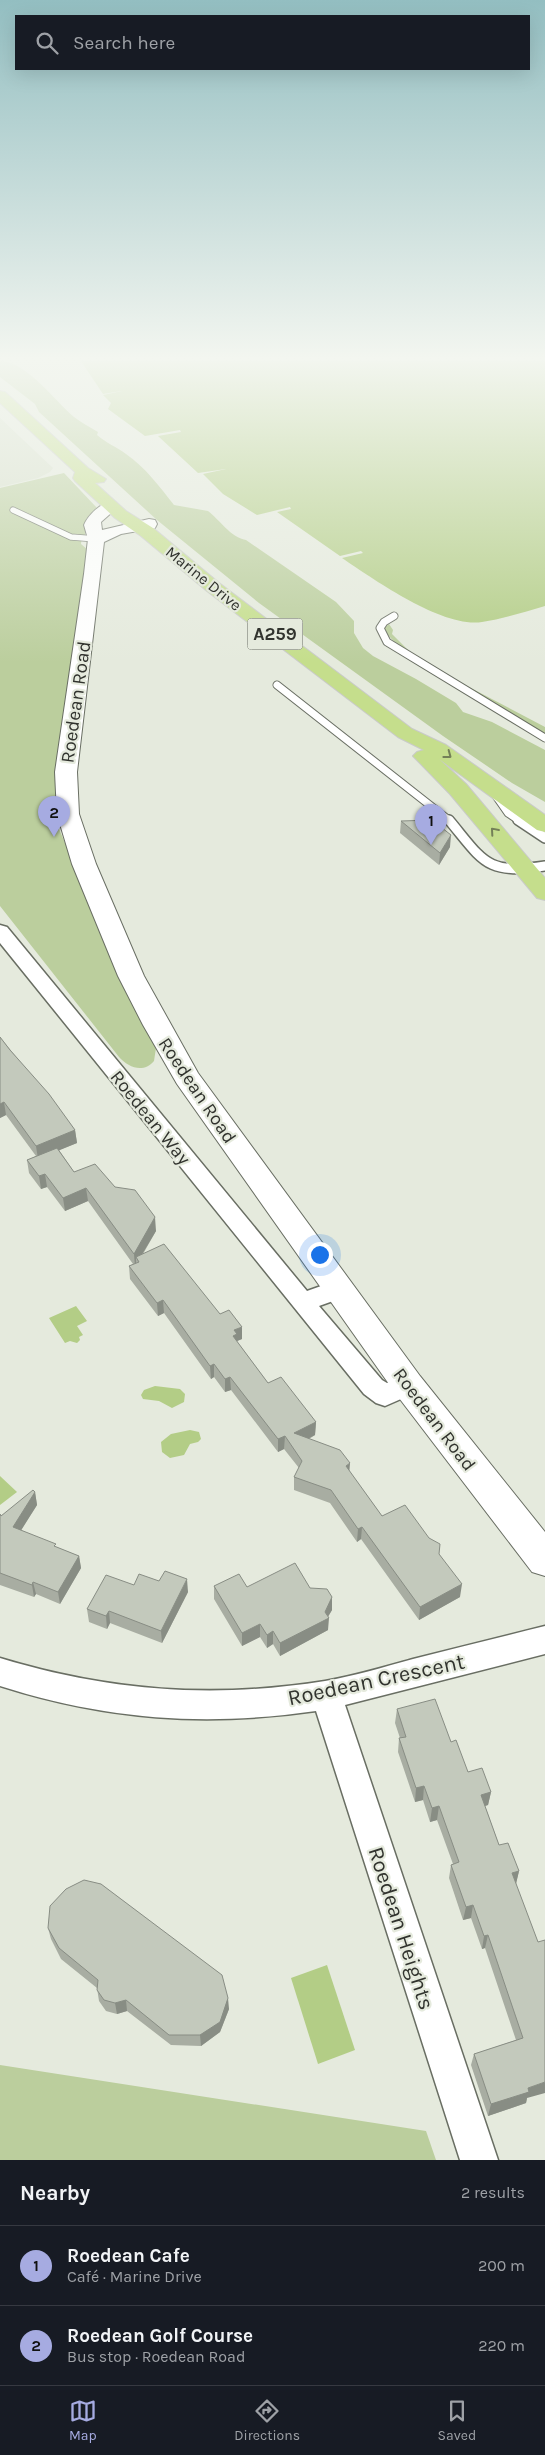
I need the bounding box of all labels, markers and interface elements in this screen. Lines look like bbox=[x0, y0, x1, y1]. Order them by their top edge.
search box bbox=[15, 15, 530, 70]
icon: search bbox=[33, 29, 61, 57]
text: Search here bbox=[73, 32, 175, 54]
street label: Marine Drive bbox=[162, 542, 245, 615]
road number: A259 bbox=[248, 618, 302, 650]
street label: Roedean Road bbox=[57, 640, 95, 765]
one-way arrow bbox=[442, 750, 451, 758]
pin: 2 bbox=[38, 796, 70, 837]
pin: 1 bbox=[415, 804, 447, 845]
one-way arrow bbox=[492, 828, 500, 837]
street label: Roedean Road bbox=[154, 1033, 241, 1148]
street label: Roedean Way bbox=[106, 1066, 195, 1169]
your location bbox=[307, 1242, 333, 1268]
street label: Roedean Road bbox=[388, 1364, 480, 1475]
street label: Roedean Crescent bbox=[285, 1649, 467, 1711]
street label: Roedean Heights bbox=[362, 1844, 440, 2013]
text: Nearby bbox=[20, 2181, 90, 2205]
text: 2 results bbox=[461, 2183, 525, 2202]
text: Roedean Cafe bbox=[67, 2245, 190, 2267]
text: 1 bbox=[33, 2256, 39, 2275]
text: 200 m bbox=[478, 2256, 525, 2275]
text: Café · Marine Drive bbox=[67, 2267, 202, 2286]
text: Roedean Golf Course bbox=[67, 2325, 253, 2347]
text: 2 bbox=[31, 2336, 41, 2355]
text: 220 m bbox=[478, 2336, 525, 2355]
text: Bus stop · Roedean Road bbox=[67, 2347, 245, 2366]
tab: Map bbox=[69, 2397, 97, 2444]
tab: Directions bbox=[234, 2397, 300, 2444]
tab: Saved bbox=[438, 2397, 476, 2444]

